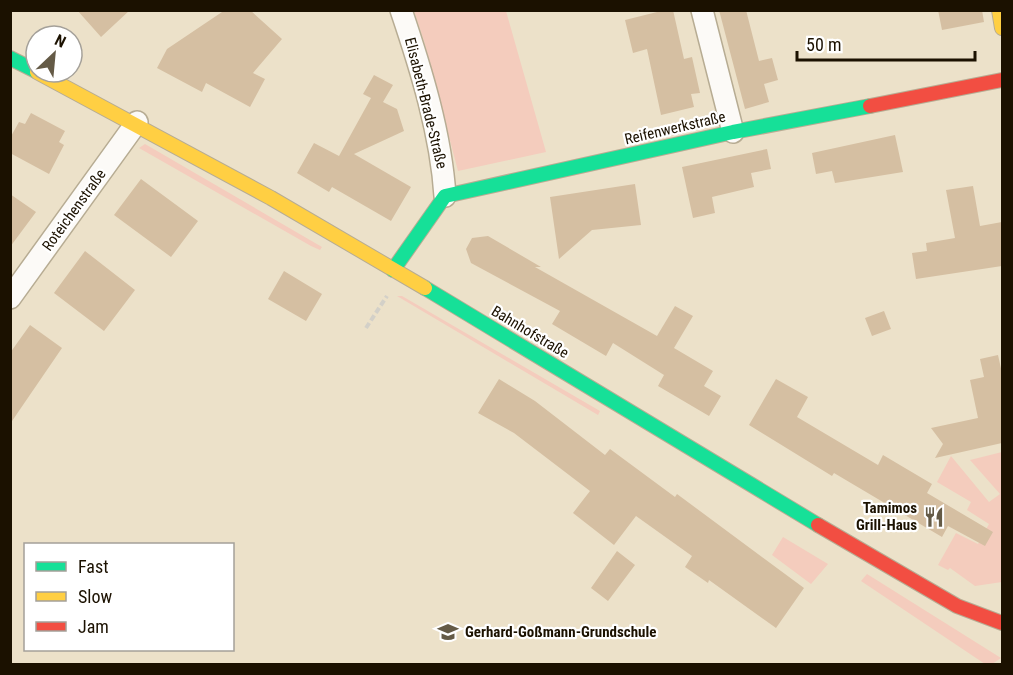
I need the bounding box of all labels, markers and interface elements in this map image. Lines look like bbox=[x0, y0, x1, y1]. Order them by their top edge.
north arrow bbox=[24, 24, 84, 84]
scale bar bbox=[797, 24, 976, 62]
text: N bbox=[52, 30, 69, 52]
text: 50 m bbox=[806, 34, 841, 55]
street label: Elisabeth-Brade-Straße bbox=[401, 36, 451, 170]
street label: Reifenwerkstraße bbox=[623, 108, 727, 148]
street label: Roteichenstraße bbox=[38, 166, 110, 254]
street label: Bahnhofstraße bbox=[488, 302, 572, 362]
place label: Tamimos Grill-Haus bbox=[856, 499, 917, 534]
restaurant icon: Tamimos Grill-Haus bbox=[922, 505, 946, 529]
legend bbox=[24, 543, 234, 651]
text: Fast bbox=[78, 556, 109, 577]
text: Slow bbox=[78, 586, 113, 607]
text: Jam bbox=[78, 616, 109, 637]
school or university icon: Gerhard-Goßmann-Grundschule bbox=[436, 620, 460, 644]
place label: Gerhard-Goßmann-Grundschule bbox=[465, 623, 656, 641]

